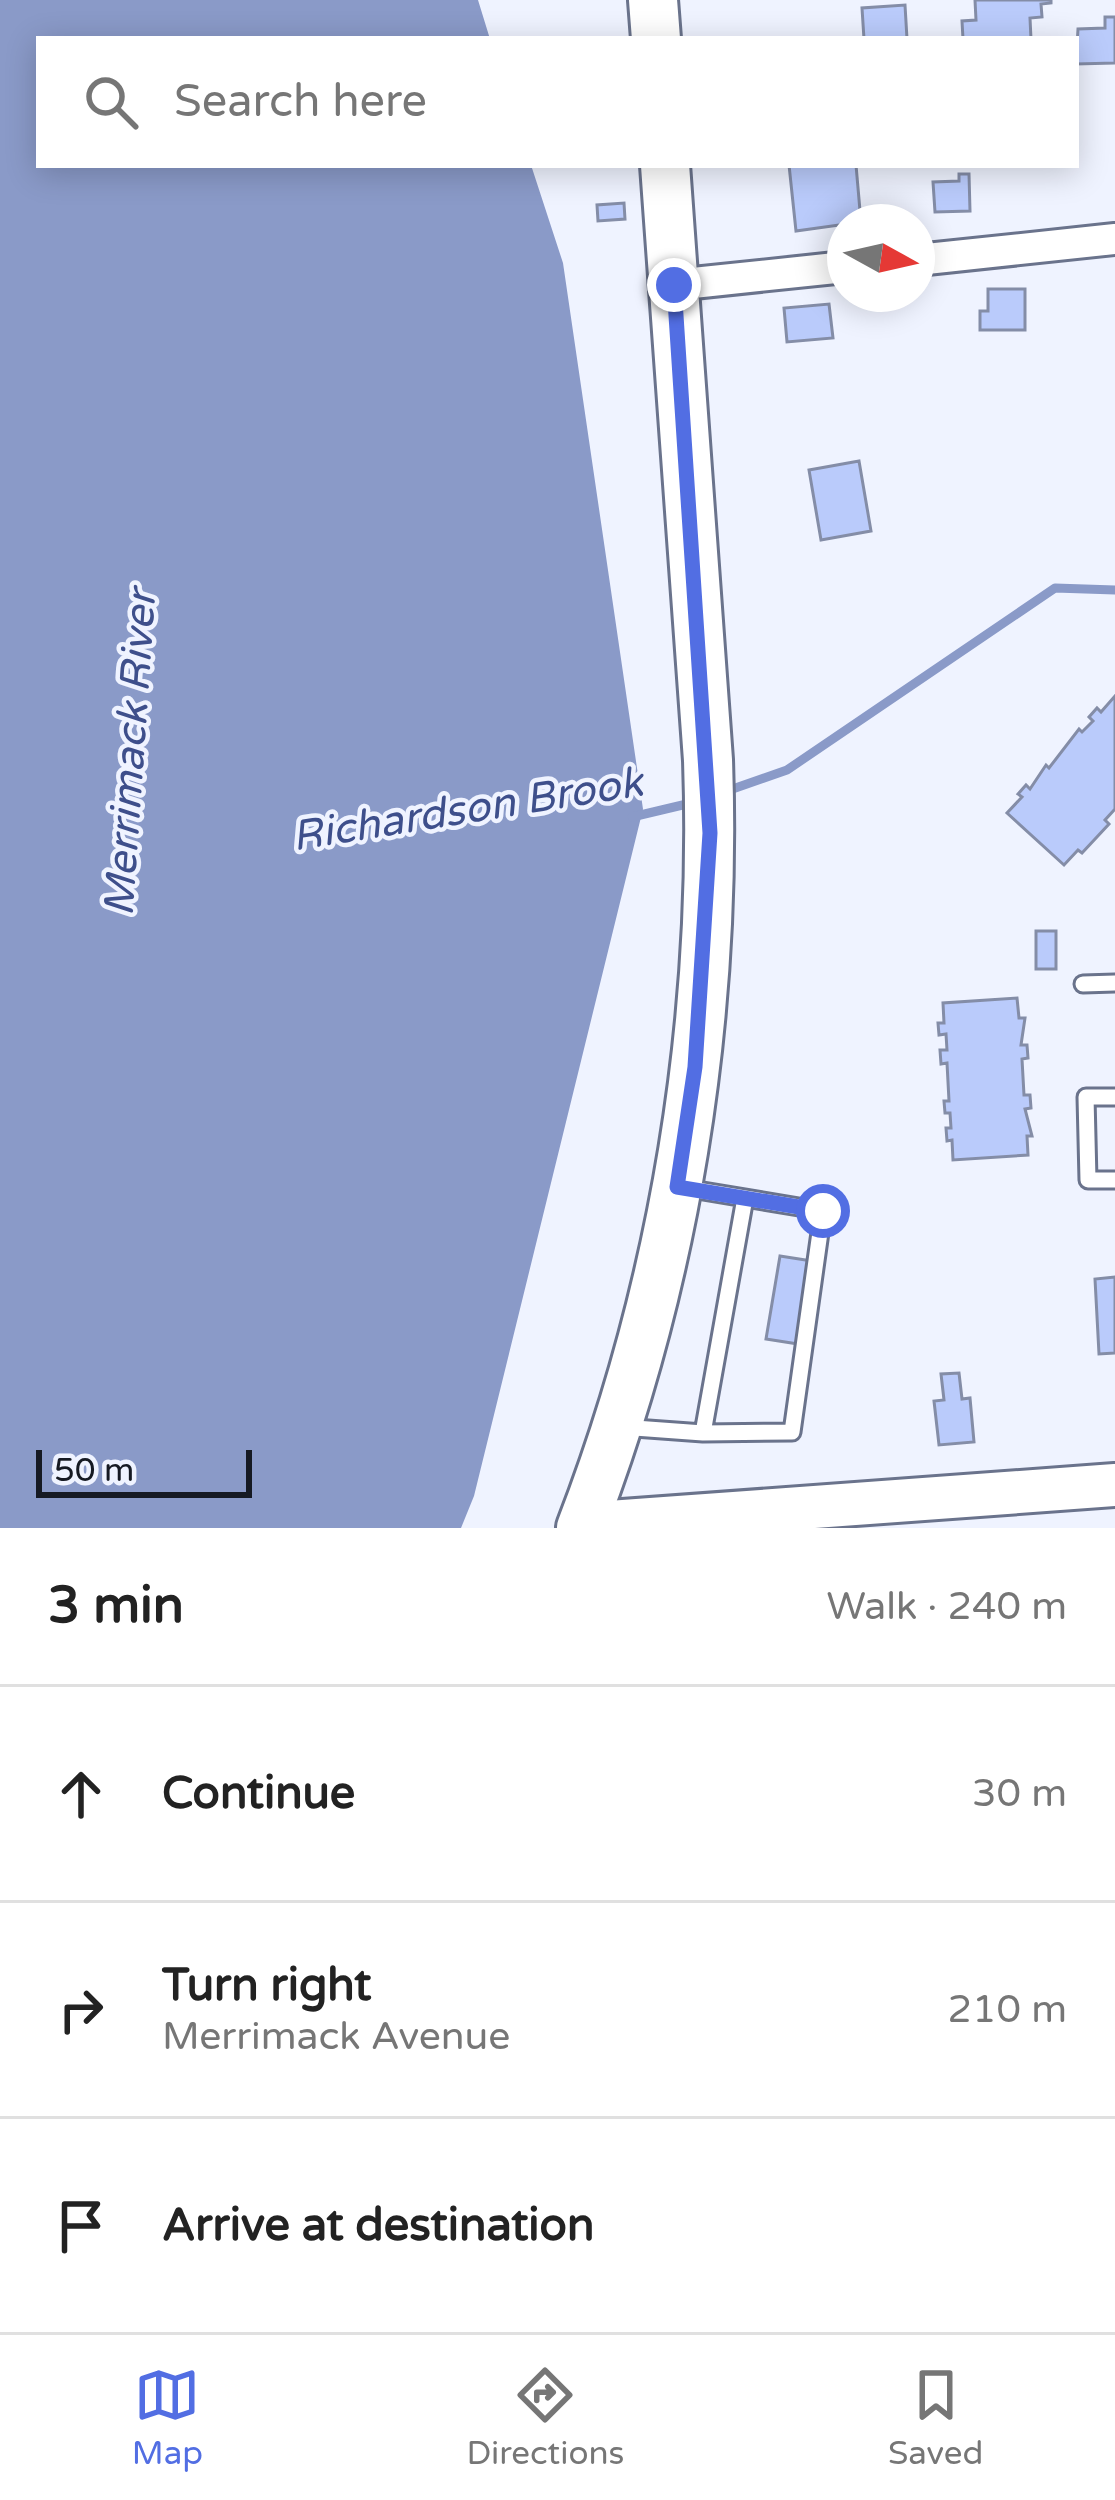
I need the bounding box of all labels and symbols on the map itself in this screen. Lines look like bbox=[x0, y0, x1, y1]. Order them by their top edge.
north arrow bbox=[827, 204, 935, 312]
route end bbox=[647, 258, 701, 312]
water label: Merrimack River bbox=[94, 583, 168, 918]
water label: Richardson Brook bbox=[288, 756, 649, 862]
route start bbox=[796, 1184, 850, 1238]
scale bar bbox=[36, 1444, 252, 1497]

